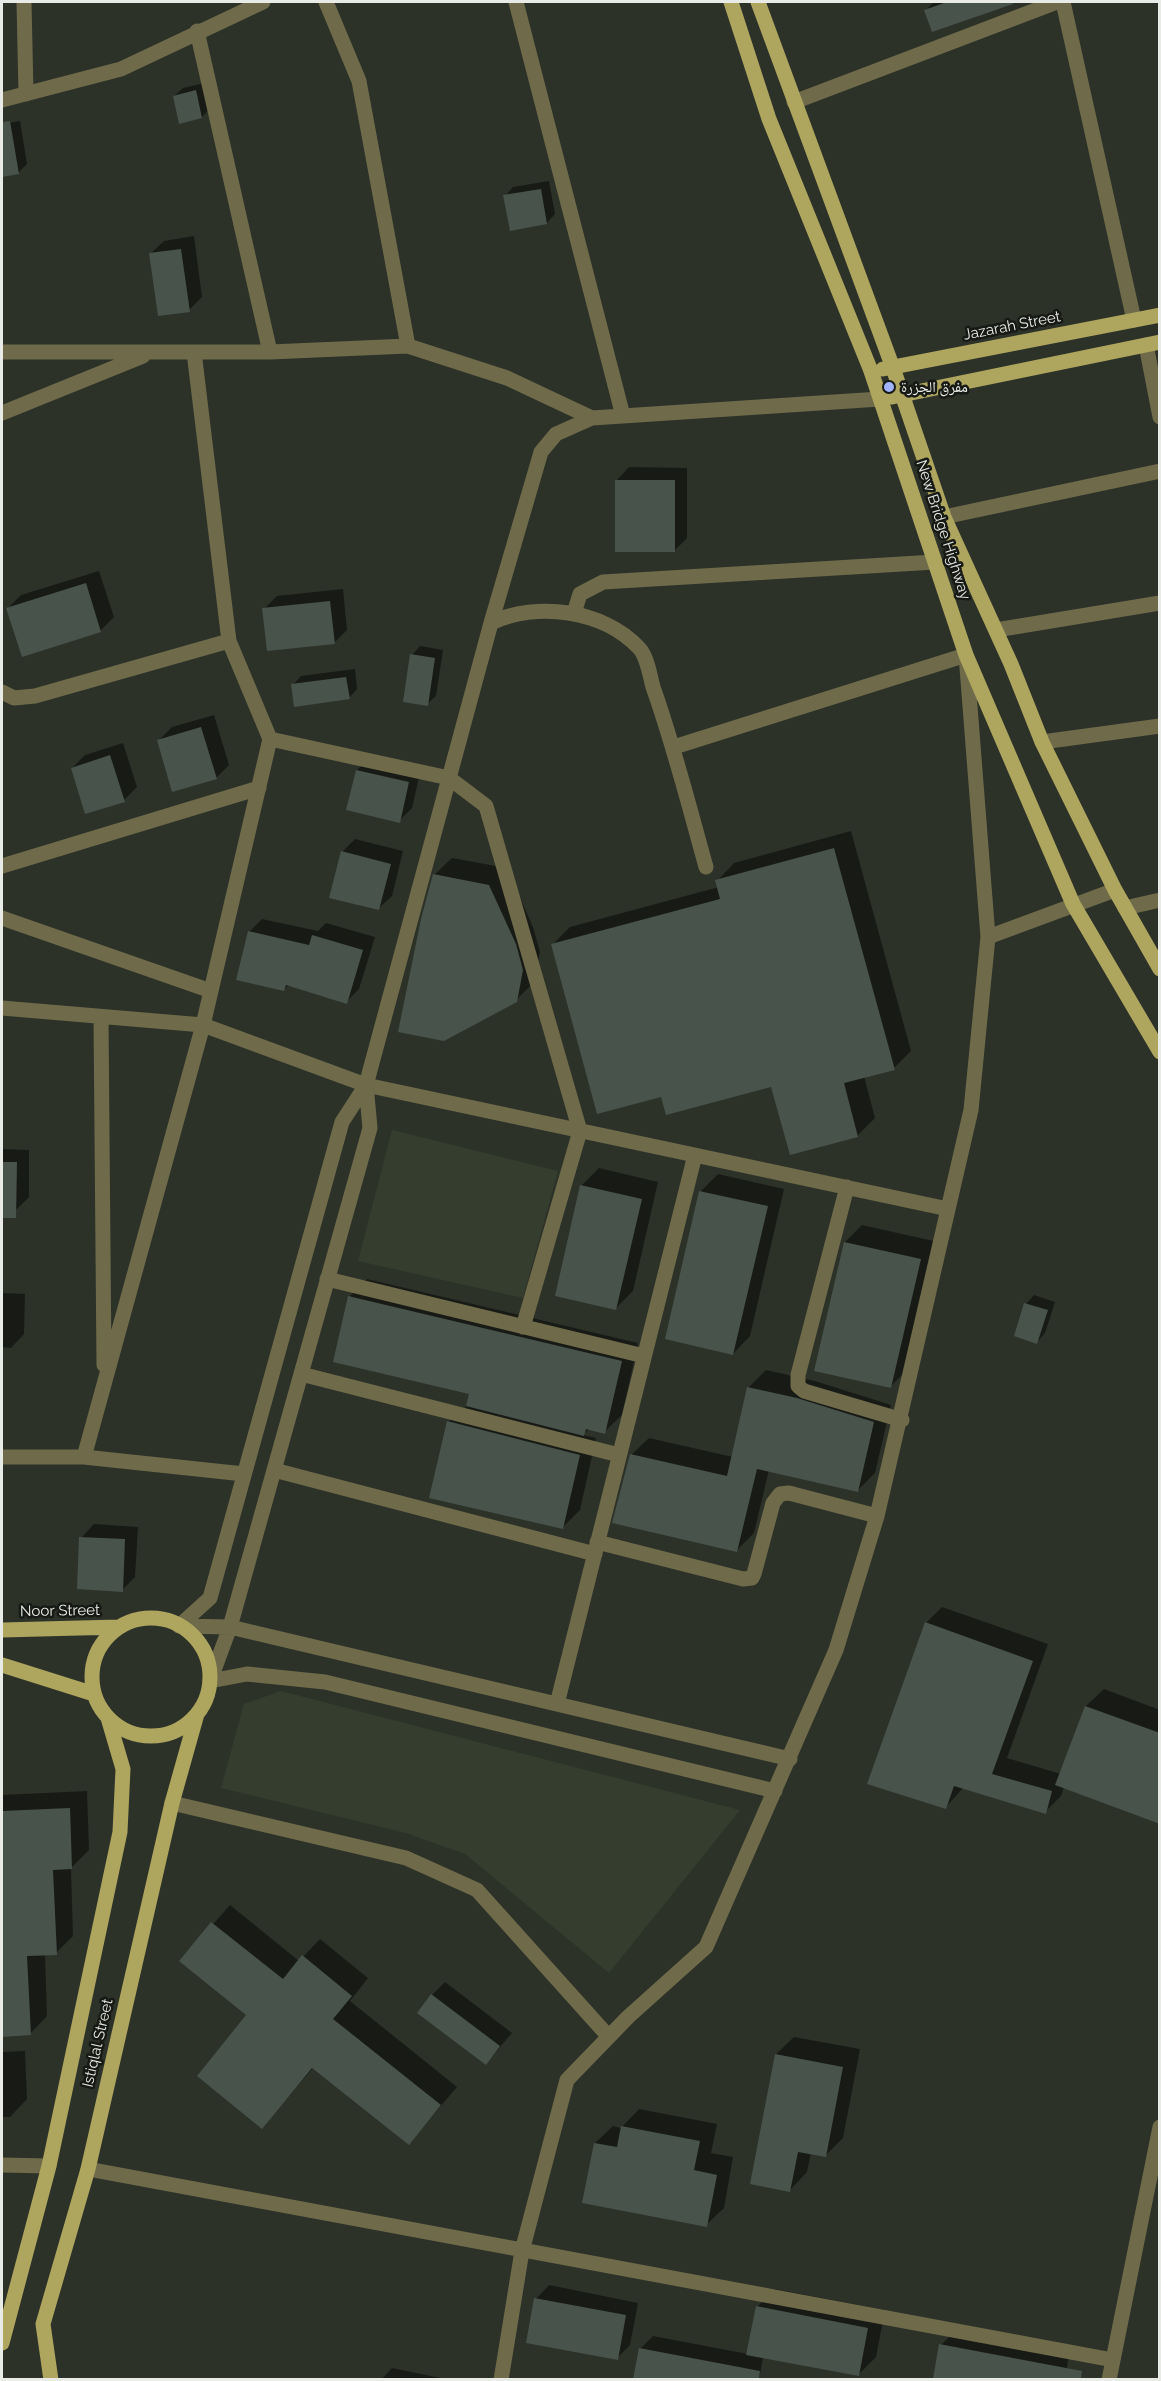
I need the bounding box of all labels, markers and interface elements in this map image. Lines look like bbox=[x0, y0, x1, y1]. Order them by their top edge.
street label: Jazarah Street bbox=[962, 308, 1062, 344]
place label: مفرق الجزرة bbox=[901, 378, 968, 396]
marker: مفرق الجزرة bbox=[882, 380, 896, 394]
street label: New Bridge Highway bbox=[912, 458, 974, 602]
street label: Noor Street bbox=[20, 1601, 100, 1621]
street label: Istiqlal Street bbox=[79, 1997, 117, 2089]

